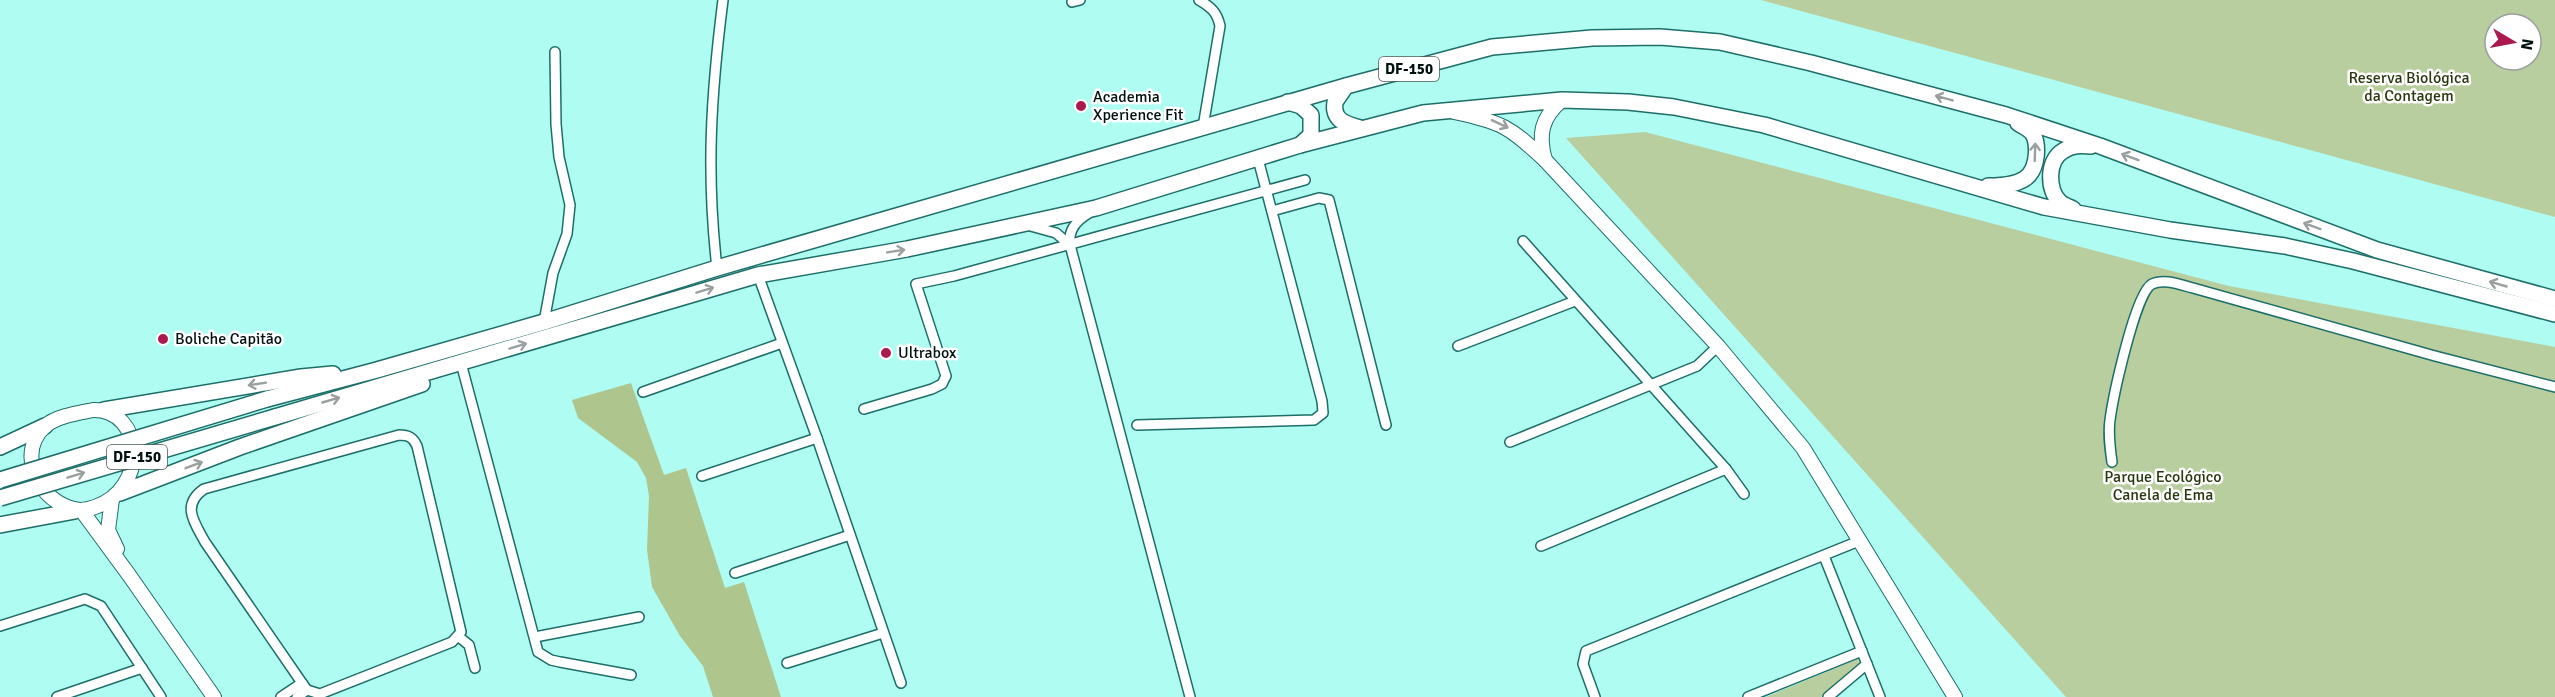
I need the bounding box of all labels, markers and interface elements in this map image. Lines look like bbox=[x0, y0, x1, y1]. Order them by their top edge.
north arrow bbox=[2483, 12, 2543, 72]
text: N bbox=[2516, 37, 2538, 52]
road number: DF-150 bbox=[1379, 57, 1439, 81]
park label: Reserva Biológica da Contagem bbox=[2348, 68, 2470, 106]
place label: Academia Xperience Fit bbox=[1093, 87, 1184, 125]
one-way arrow bbox=[1935, 92, 1954, 103]
marker: Academia Xperience Fit bbox=[1074, 99, 1088, 113]
one-way arrow bbox=[1490, 119, 1508, 131]
one-way arrow bbox=[2029, 143, 2041, 162]
one-way arrow bbox=[2121, 151, 2140, 162]
one-way arrow bbox=[2303, 220, 2322, 231]
one-way arrow bbox=[885, 245, 905, 256]
one-way arrow bbox=[2489, 278, 2508, 289]
one-way arrow bbox=[695, 284, 714, 295]
place label: Boliche Capitão bbox=[175, 329, 282, 349]
marker: Boliche Capitão bbox=[156, 332, 170, 346]
one-way arrow bbox=[508, 340, 527, 351]
place label: Ultrabox bbox=[898, 343, 957, 363]
marker: Ultrabox bbox=[879, 346, 893, 360]
one-way arrow bbox=[247, 379, 267, 390]
one-way arrow bbox=[321, 394, 340, 405]
road number: DF-150 bbox=[107, 445, 167, 469]
one-way arrow bbox=[185, 458, 203, 469]
park label: Parque Ecológico Canela de Ema bbox=[2104, 467, 2222, 505]
one-way arrow bbox=[66, 469, 85, 481]

